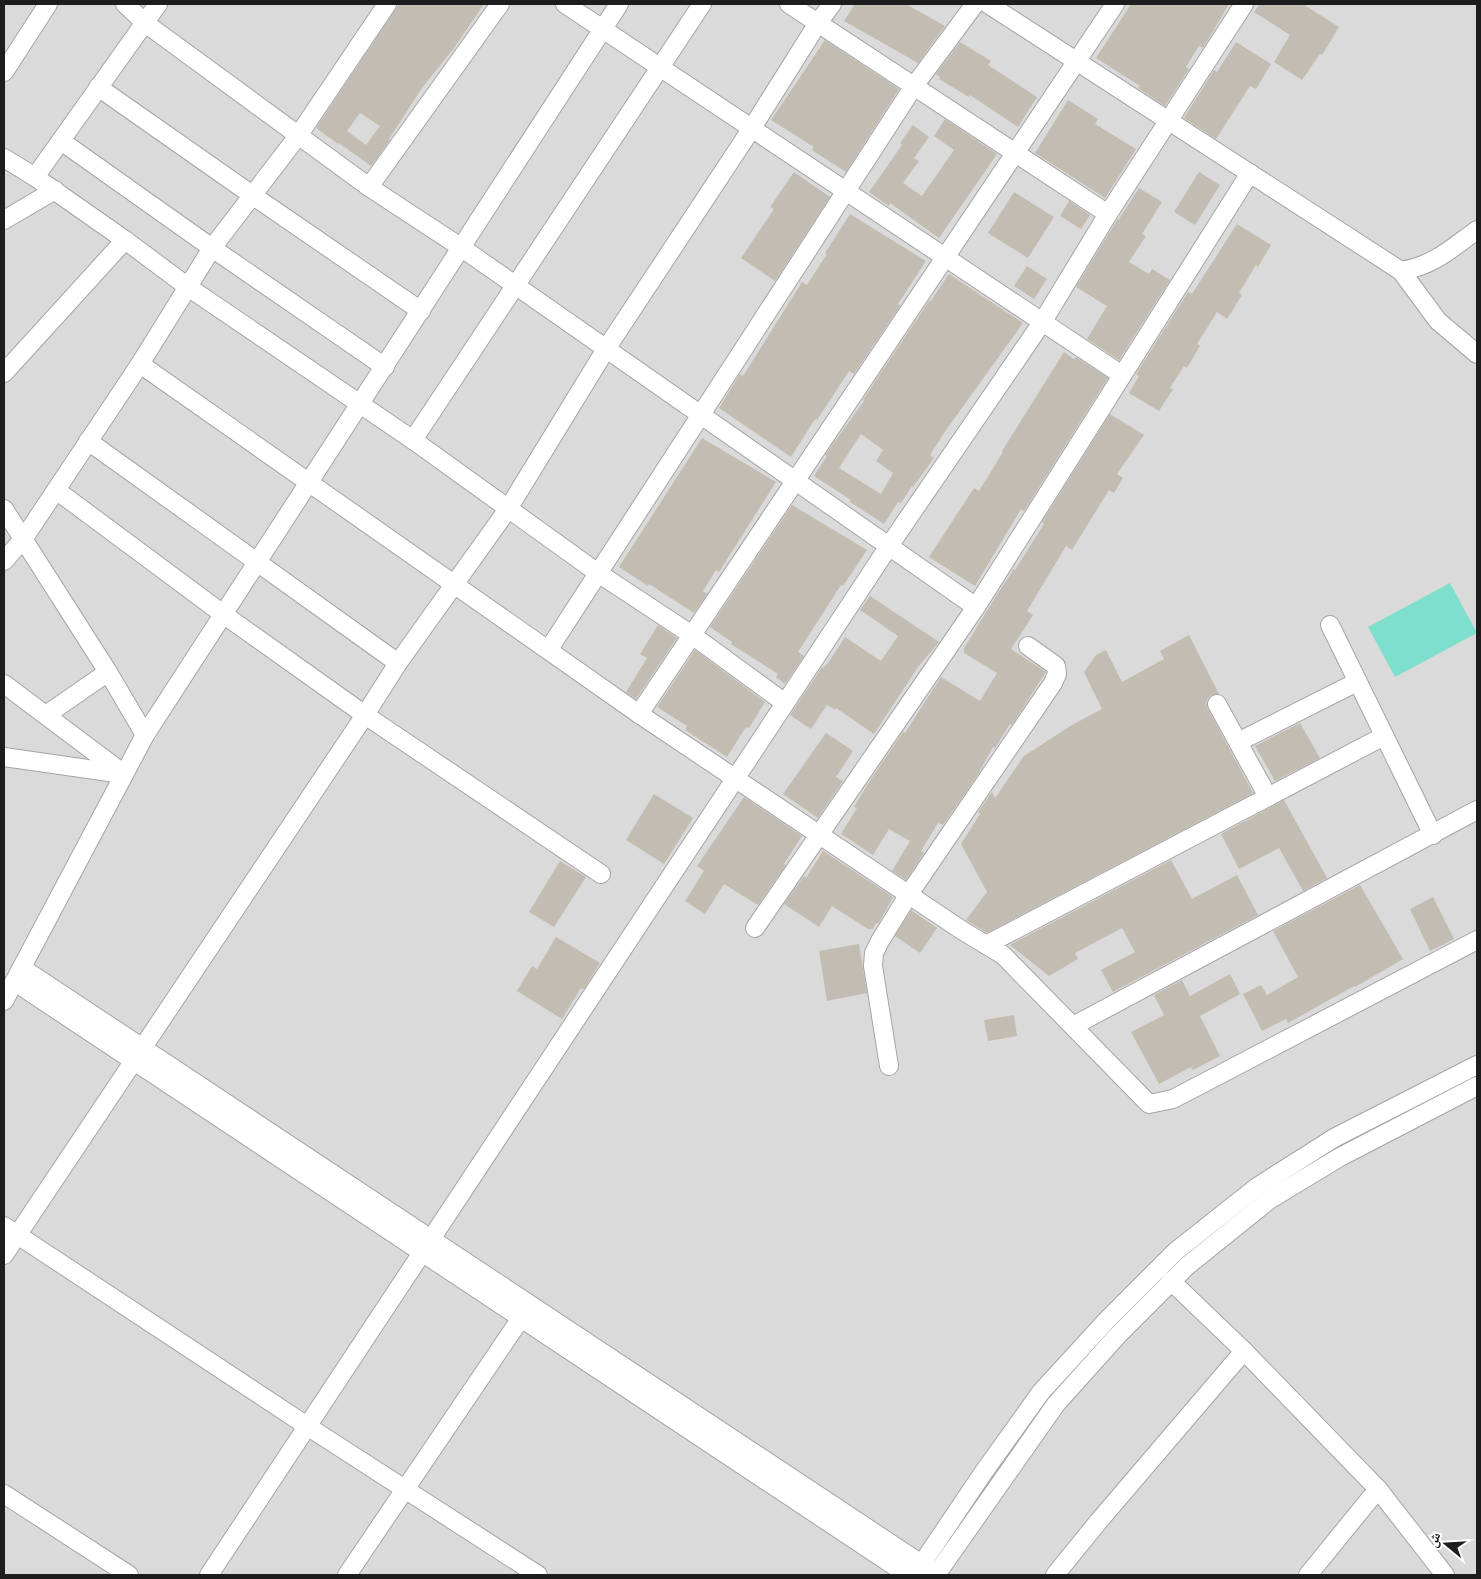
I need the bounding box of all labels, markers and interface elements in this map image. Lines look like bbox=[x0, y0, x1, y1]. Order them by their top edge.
north arrow bbox=[1421, 1519, 1471, 1569]
text: ش bbox=[1424, 1530, 1445, 1550]

